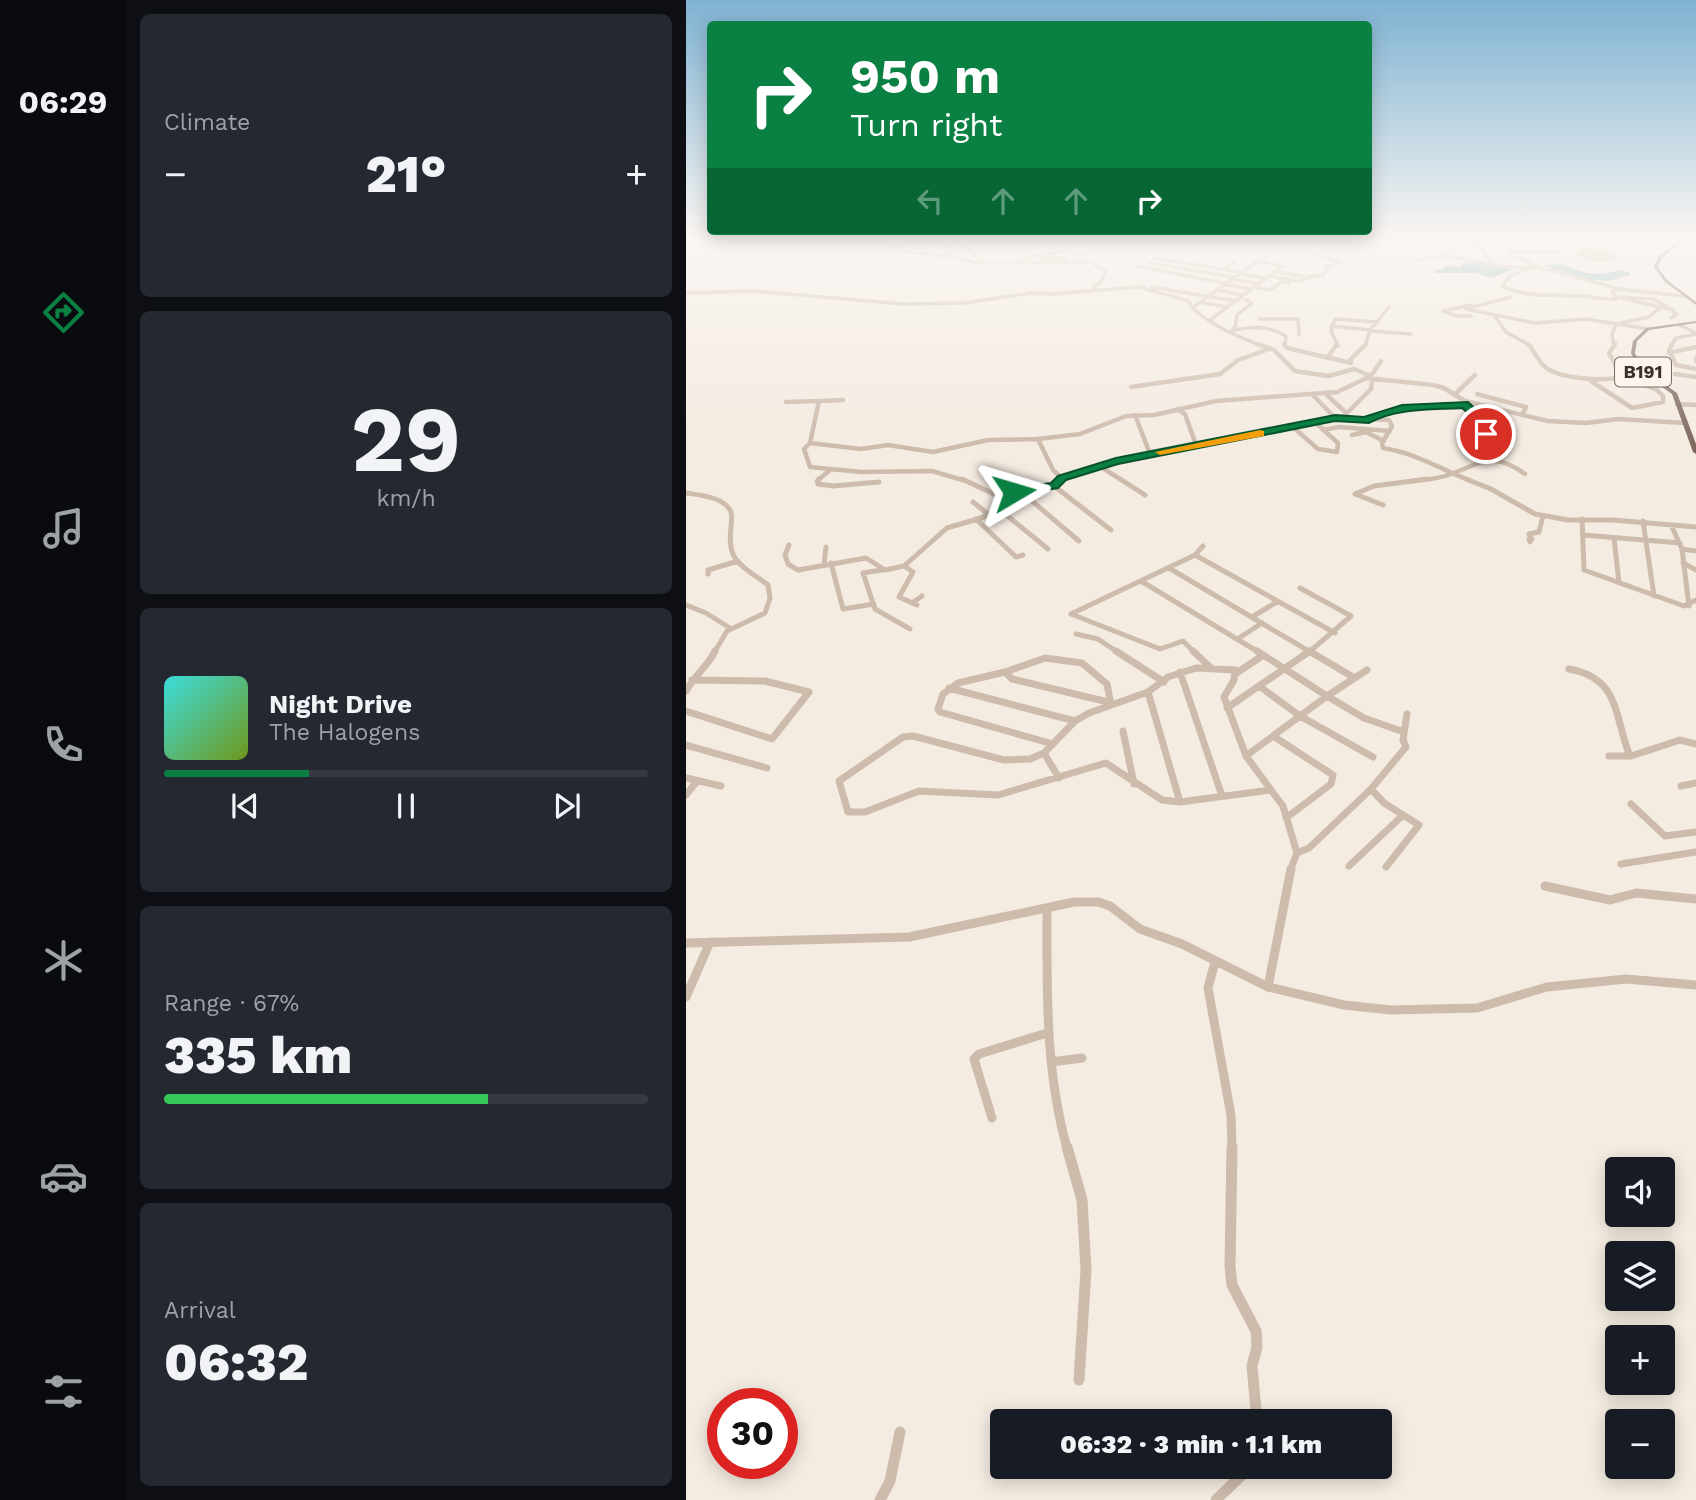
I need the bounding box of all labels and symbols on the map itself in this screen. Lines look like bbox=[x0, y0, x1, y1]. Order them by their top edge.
road number: B191 bbox=[1615, 358, 1671, 386]
pin bbox=[1456, 404, 1516, 464]
position arrow bbox=[977, 455, 1051, 529]
speed limit sign: 30 bbox=[707, 1388, 798, 1479]

